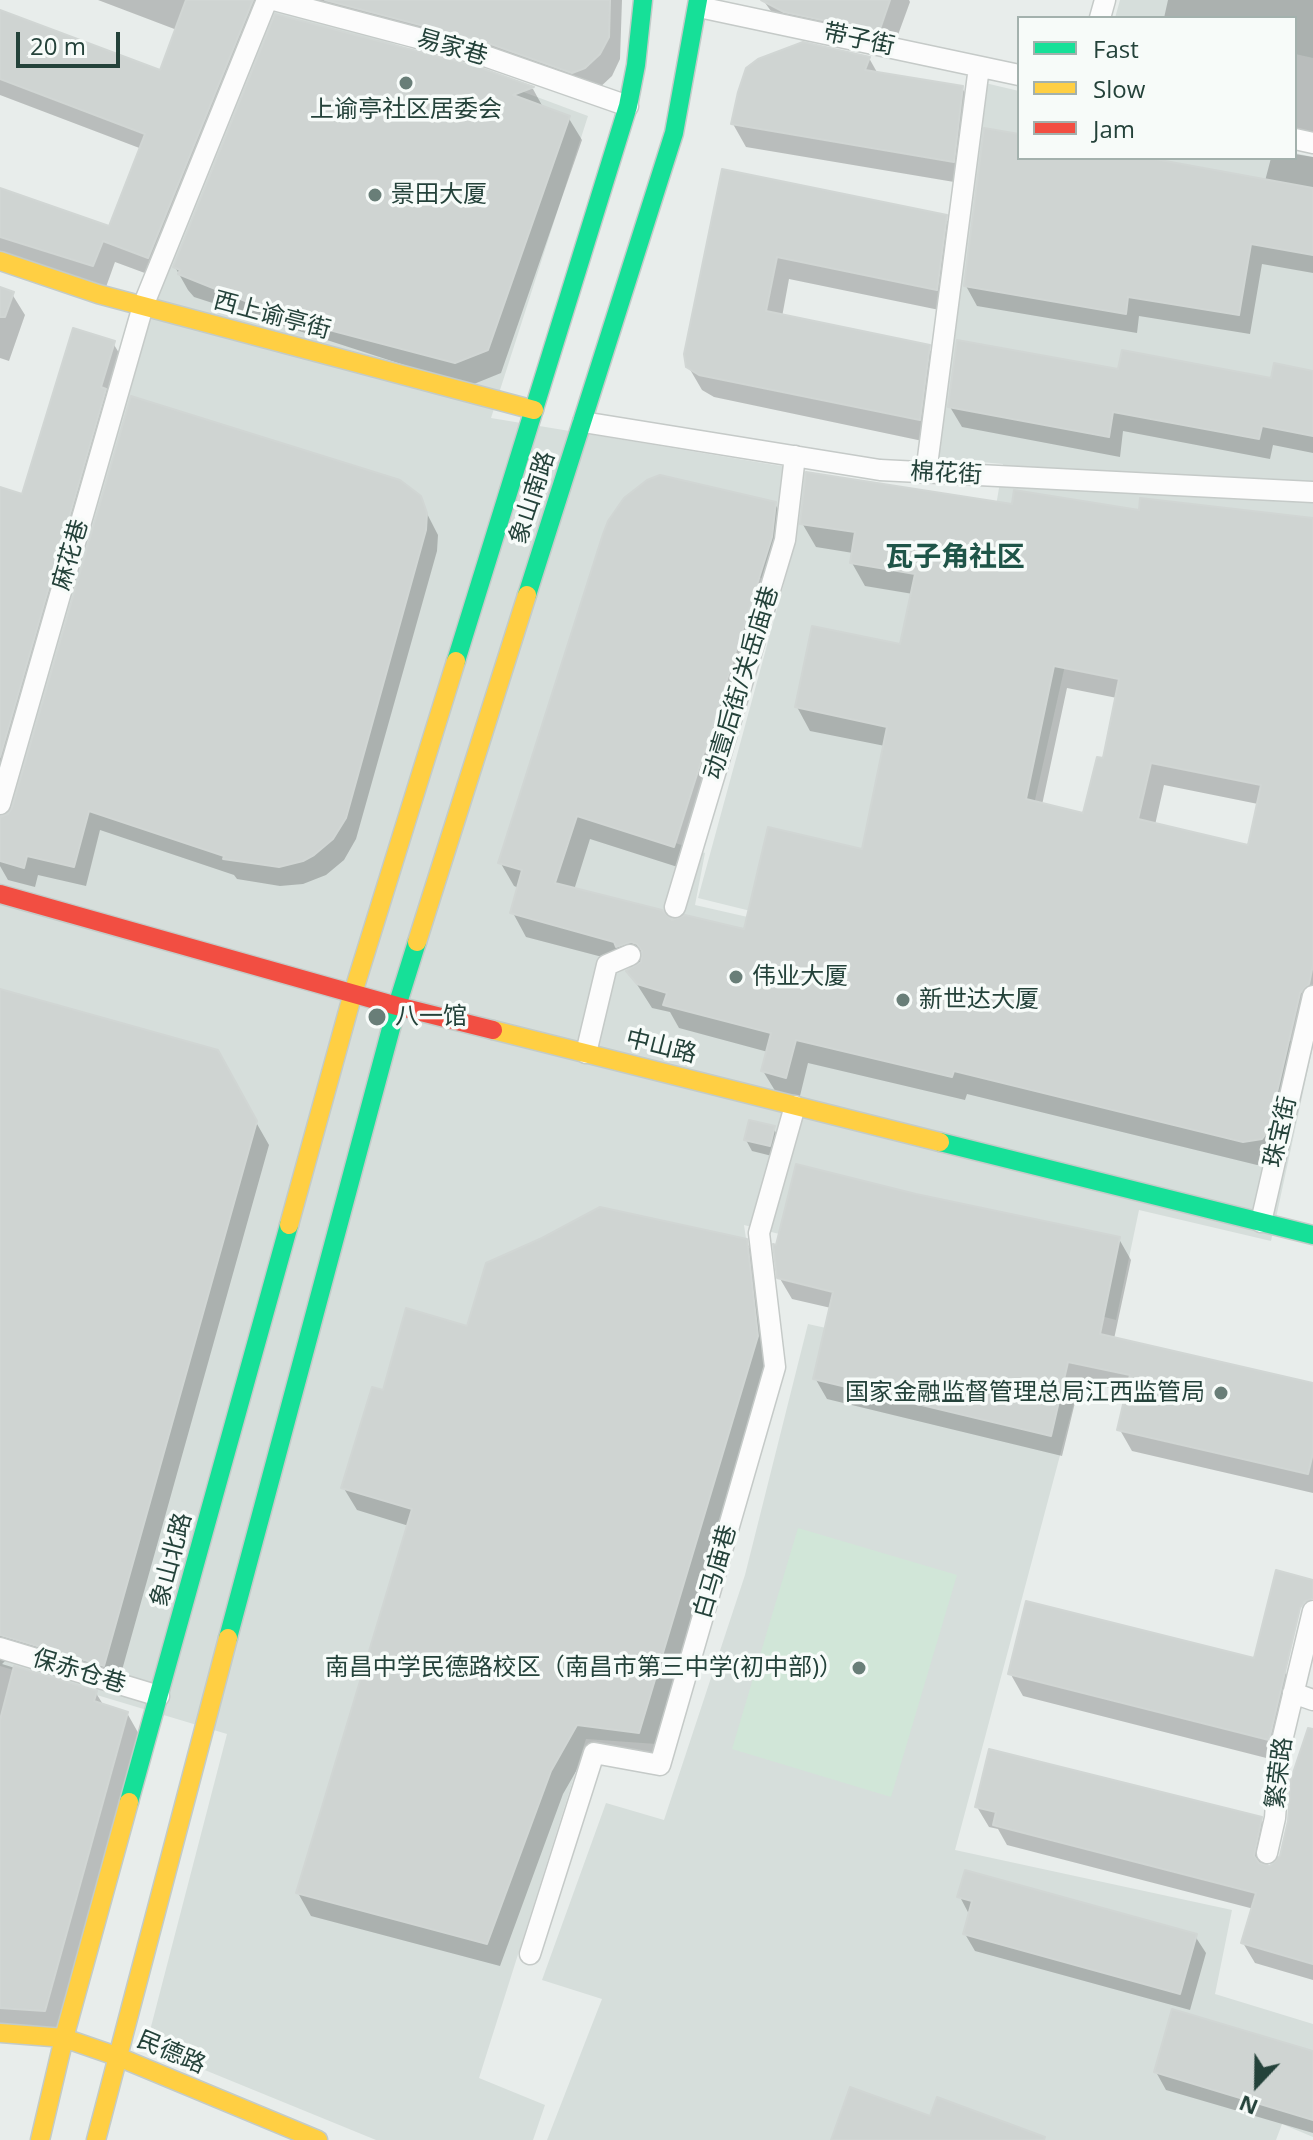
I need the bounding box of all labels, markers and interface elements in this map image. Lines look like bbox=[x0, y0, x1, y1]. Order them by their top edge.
scale bar bbox=[20, 16, 124, 66]
legend bbox=[1017, 16, 1297, 160]
street label: 带子街 bbox=[821, 18, 897, 62]
street label: 易家巷 bbox=[413, 24, 491, 72]
text: 20 m bbox=[30, 29, 86, 62]
text: Fast bbox=[1093, 32, 1139, 65]
text: Slow bbox=[1093, 72, 1145, 105]
marker: 上谕亭社区居委会 bbox=[397, 74, 415, 92]
place label: 上谕亭社区居委会 bbox=[310, 96, 502, 124]
text: Jam bbox=[1093, 112, 1135, 145]
place label: 景田大厦 bbox=[391, 181, 487, 209]
marker: 景田大厦 bbox=[366, 186, 384, 204]
street label: 西上谕亭街 bbox=[210, 287, 334, 345]
street label: 象山南路 bbox=[504, 448, 562, 548]
street label: 棉花街 bbox=[909, 458, 983, 490]
street label: 麻花巷 bbox=[47, 516, 95, 594]
district label: 瓦子角社区 bbox=[885, 541, 1025, 575]
street label: 动壹后街/关岳庙巷 bbox=[699, 583, 785, 783]
place label: 伟业大厦 bbox=[752, 963, 848, 991]
marker: 伟业大厦 bbox=[727, 968, 745, 986]
place label: 新世达大厦 bbox=[919, 986, 1039, 1014]
marker: 新世达大厦 bbox=[894, 991, 912, 1009]
place label: 八一馆 bbox=[395, 1003, 467, 1031]
marker: 八一馆 bbox=[366, 1006, 388, 1028]
street label: 中山路 bbox=[623, 1024, 699, 1070]
street label: 珠宝街 bbox=[1259, 1094, 1303, 1170]
place label: 国家金融监督管理总局江西监管局 bbox=[845, 1379, 1205, 1407]
marker: 国家金融监督管理总局江西监管局 bbox=[1212, 1384, 1230, 1402]
street label: 象山北路 bbox=[146, 1510, 198, 1610]
street label: 白马庙巷 bbox=[689, 1522, 743, 1622]
street label: 保赤仓巷 bbox=[29, 1644, 129, 1700]
place label: 南昌中学民德路校区（南昌市第三中学(初中部)） bbox=[325, 1654, 843, 1682]
marker: 南昌中学民德路校区（南昌市第三中学(初中部)） bbox=[850, 1659, 868, 1677]
street label: 繁荣路 bbox=[1261, 1736, 1299, 1810]
street label: 民德路 bbox=[132, 2026, 210, 2080]
north arrow bbox=[1217, 2044, 1297, 2124]
text: N bbox=[1234, 2089, 1262, 2124]

